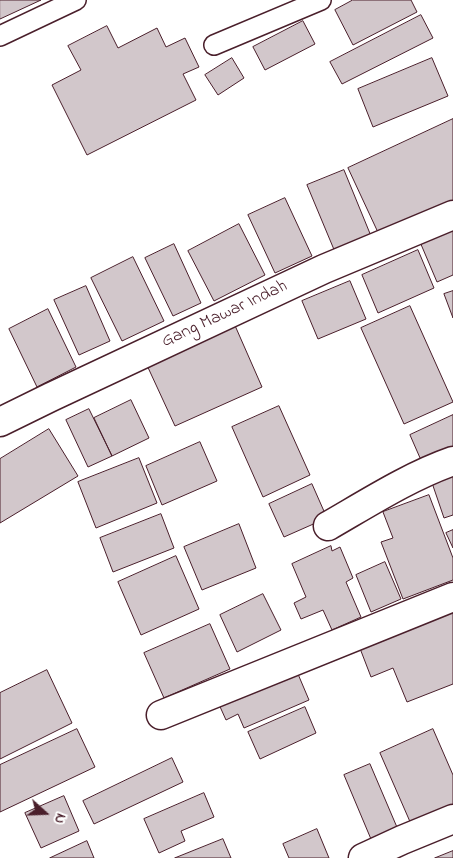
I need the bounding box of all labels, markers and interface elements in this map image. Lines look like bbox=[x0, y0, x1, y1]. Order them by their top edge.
street label: Gang Mawar Indah bbox=[159, 276, 291, 354]
north arrow bbox=[20, 788, 70, 838]
text: N bbox=[48, 810, 71, 826]

